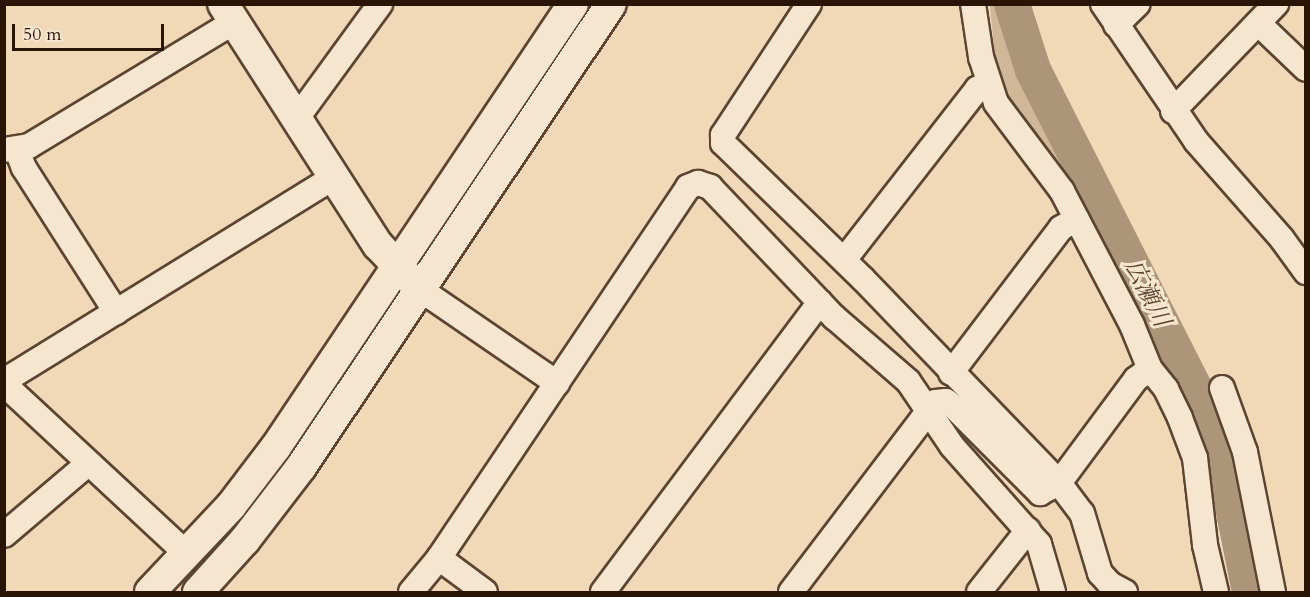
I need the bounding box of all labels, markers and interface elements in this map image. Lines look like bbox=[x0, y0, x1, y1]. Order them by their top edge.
scale bar bbox=[15, 12, 166, 50]
text: 50 m bbox=[23, 22, 62, 47]
water label: 広瀬川 bbox=[1118, 254, 1176, 332]

